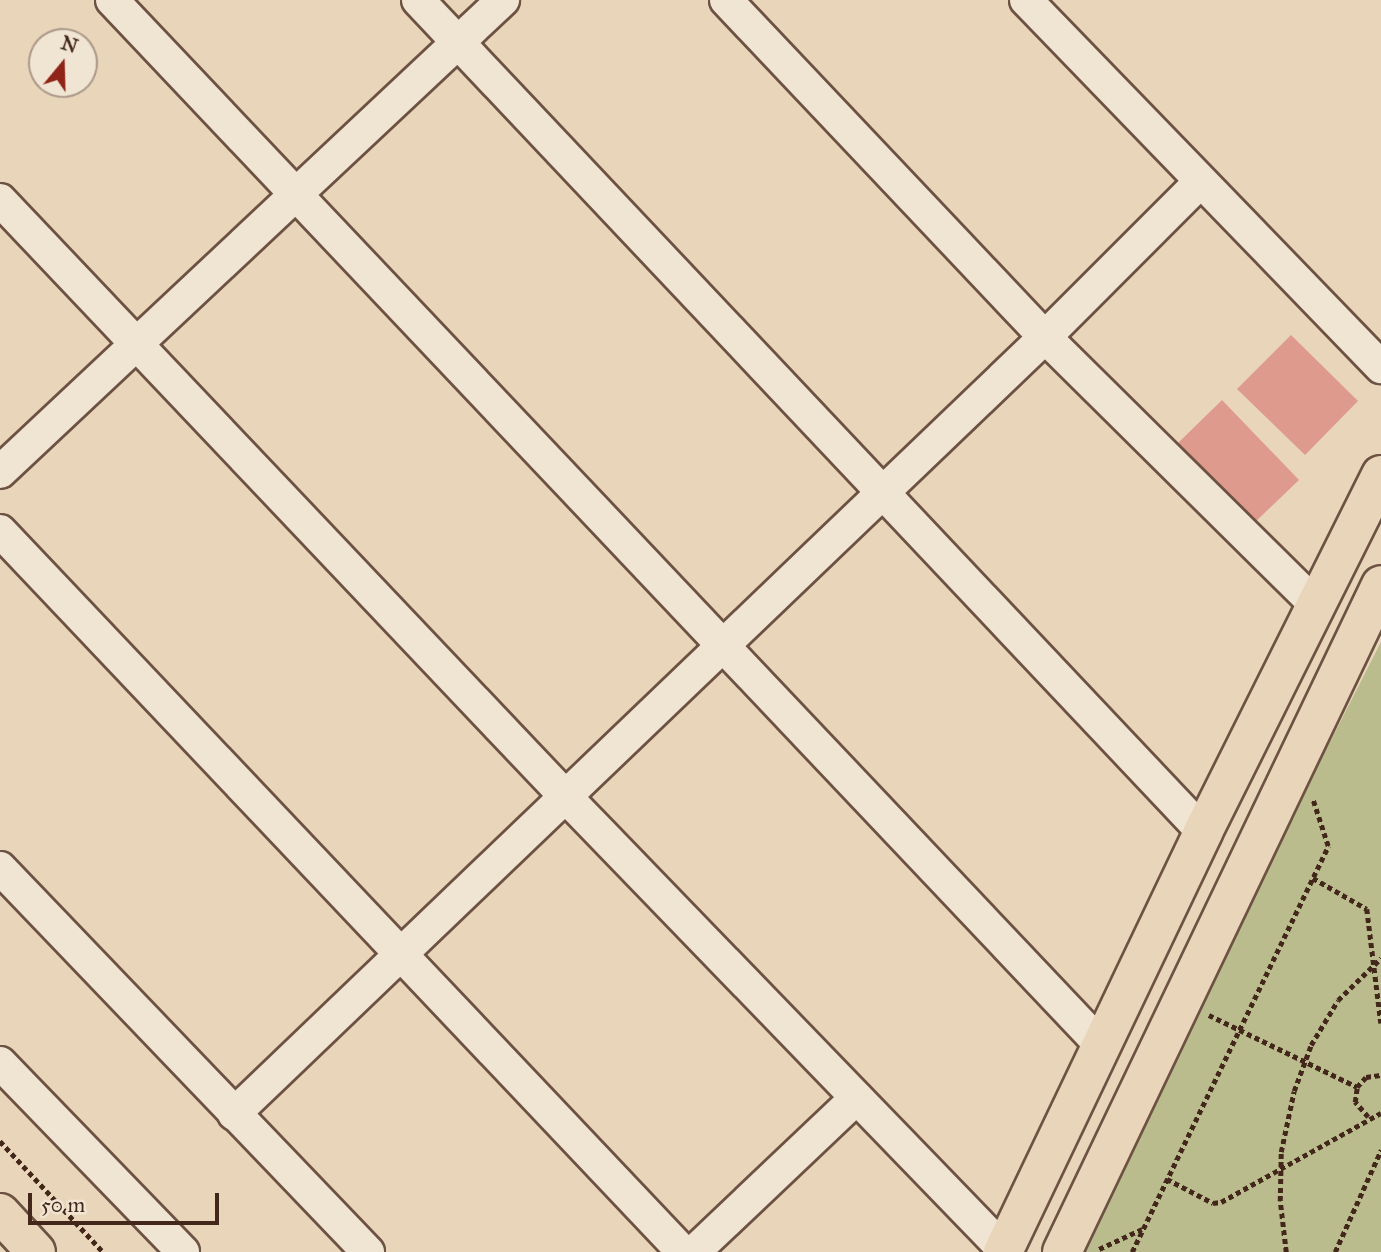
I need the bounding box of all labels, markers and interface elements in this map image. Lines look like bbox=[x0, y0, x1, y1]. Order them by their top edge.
north arrow bbox=[28, 28, 98, 98]
text: N bbox=[58, 31, 81, 58]
scale bar bbox=[32, 1178, 222, 1222]
text: 50 m bbox=[41, 1192, 85, 1218]

